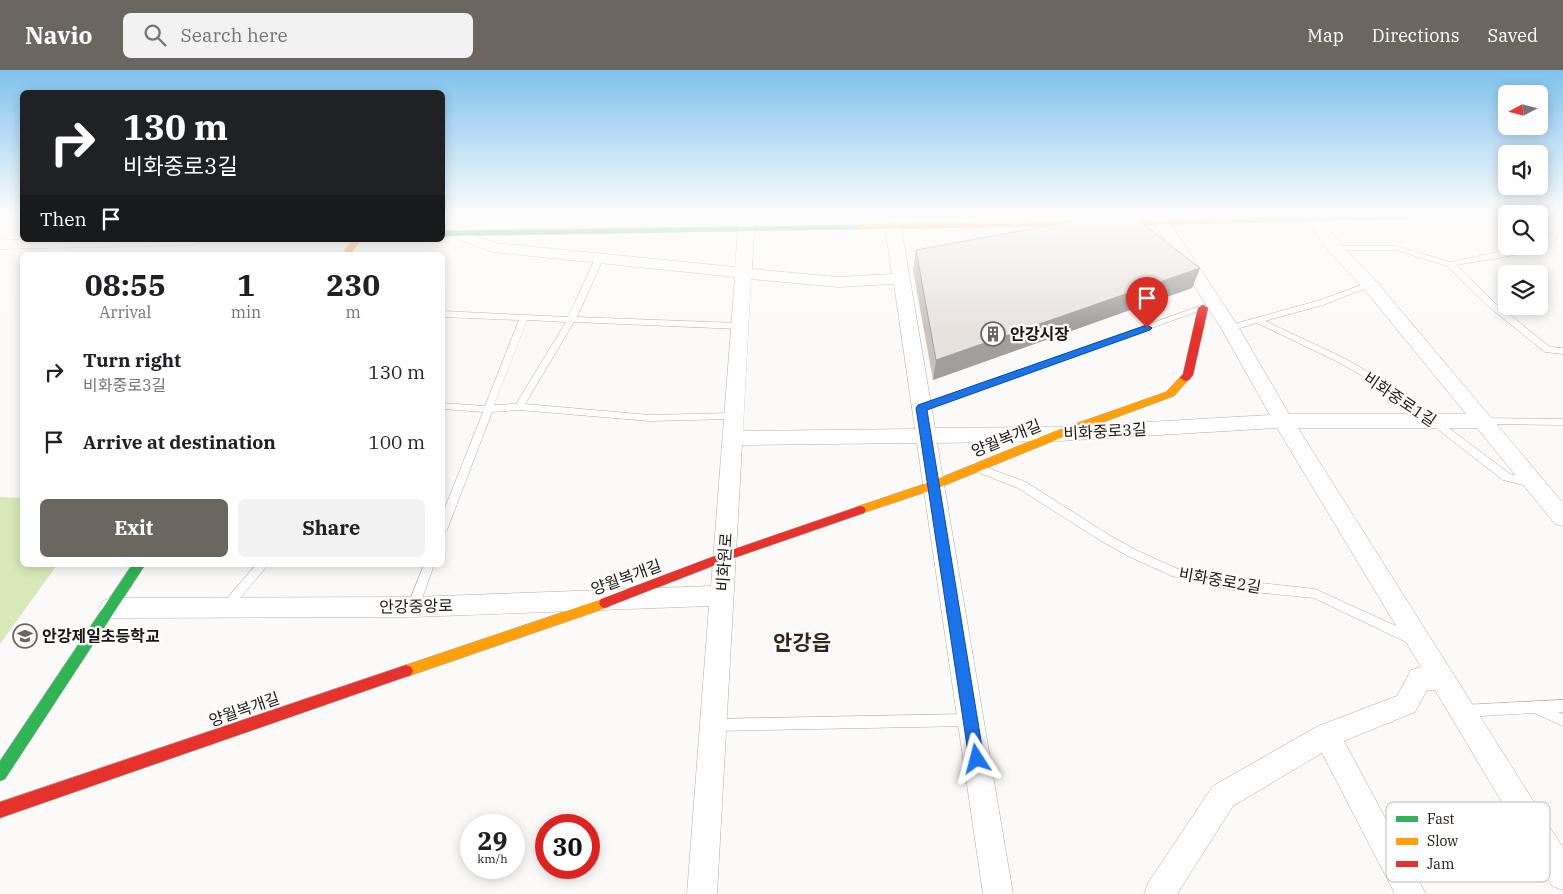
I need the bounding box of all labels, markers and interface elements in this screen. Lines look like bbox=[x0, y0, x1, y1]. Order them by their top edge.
search box bbox=[123, 13, 473, 58]
text: Navio bbox=[25, 19, 93, 51]
icon: search bbox=[141, 21, 169, 49]
text: Search here bbox=[181, 23, 288, 47]
text: Map bbox=[1307, 24, 1344, 47]
text: Directions bbox=[1372, 24, 1460, 47]
text: Saved bbox=[1488, 24, 1538, 47]
north arrow bbox=[1498, 85, 1548, 135]
map controls bbox=[1498, 85, 1548, 315]
text: 130 m bbox=[123, 104, 228, 150]
icon: right bbox=[40, 110, 105, 175]
button: sound bbox=[1498, 145, 1548, 195]
text: 비화중로3길 bbox=[123, 151, 237, 180]
icon: arrive bbox=[97, 205, 125, 233]
button: search bbox=[1498, 205, 1548, 255]
text: Then bbox=[40, 207, 87, 231]
text: 08:55 bbox=[85, 265, 166, 304]
text: 1 bbox=[237, 265, 255, 304]
text: 230 bbox=[326, 265, 380, 304]
button: layers bbox=[1498, 265, 1548, 315]
pin bbox=[1126, 277, 1168, 328]
icon: arrive bbox=[1133, 284, 1161, 312]
text: Arrival bbox=[99, 302, 151, 322]
text: min bbox=[231, 302, 261, 322]
text: m bbox=[346, 302, 361, 322]
building icon: 안강시장 bbox=[980, 321, 1006, 347]
place label: 안강시장 bbox=[1010, 324, 1069, 344]
text: Turn right bbox=[83, 348, 181, 372]
icon: right bbox=[40, 358, 68, 386]
text: 130 m bbox=[368, 360, 425, 384]
street label: 비화중로1길 bbox=[1360, 367, 1440, 431]
text: 비화중로3길 bbox=[83, 375, 166, 395]
street label: 양월복개길 bbox=[968, 415, 1044, 461]
street label: 비화중로3길 bbox=[1063, 419, 1147, 443]
icon: arrive bbox=[40, 428, 68, 456]
text: Arrive at destination bbox=[83, 430, 276, 454]
text: 100 m bbox=[368, 430, 425, 454]
button: Exit bbox=[40, 499, 228, 557]
button: Share bbox=[238, 499, 425, 557]
street label: 비화원로 bbox=[712, 532, 736, 592]
street label: 양월복개길 bbox=[588, 555, 664, 599]
street label: 비화중로2길 bbox=[1177, 563, 1263, 597]
street label: 안강중앙로 bbox=[379, 595, 453, 617]
school or university icon: 안강제일초등학교 bbox=[12, 623, 38, 649]
place label: 안강제일초등학교 bbox=[42, 626, 160, 646]
district label: 안강읍 bbox=[773, 628, 831, 656]
street label: 양월복개길 bbox=[206, 688, 282, 730]
position arrow bbox=[950, 732, 1002, 784]
legend bbox=[1386, 802, 1550, 882]
text: Fast bbox=[1427, 810, 1455, 828]
speed limit sign: 30 bbox=[535, 814, 600, 879]
text: 29 bbox=[477, 824, 508, 857]
text: Slow bbox=[1427, 832, 1458, 850]
text: km/h bbox=[477, 851, 508, 866]
text: Jam bbox=[1427, 855, 1454, 873]

